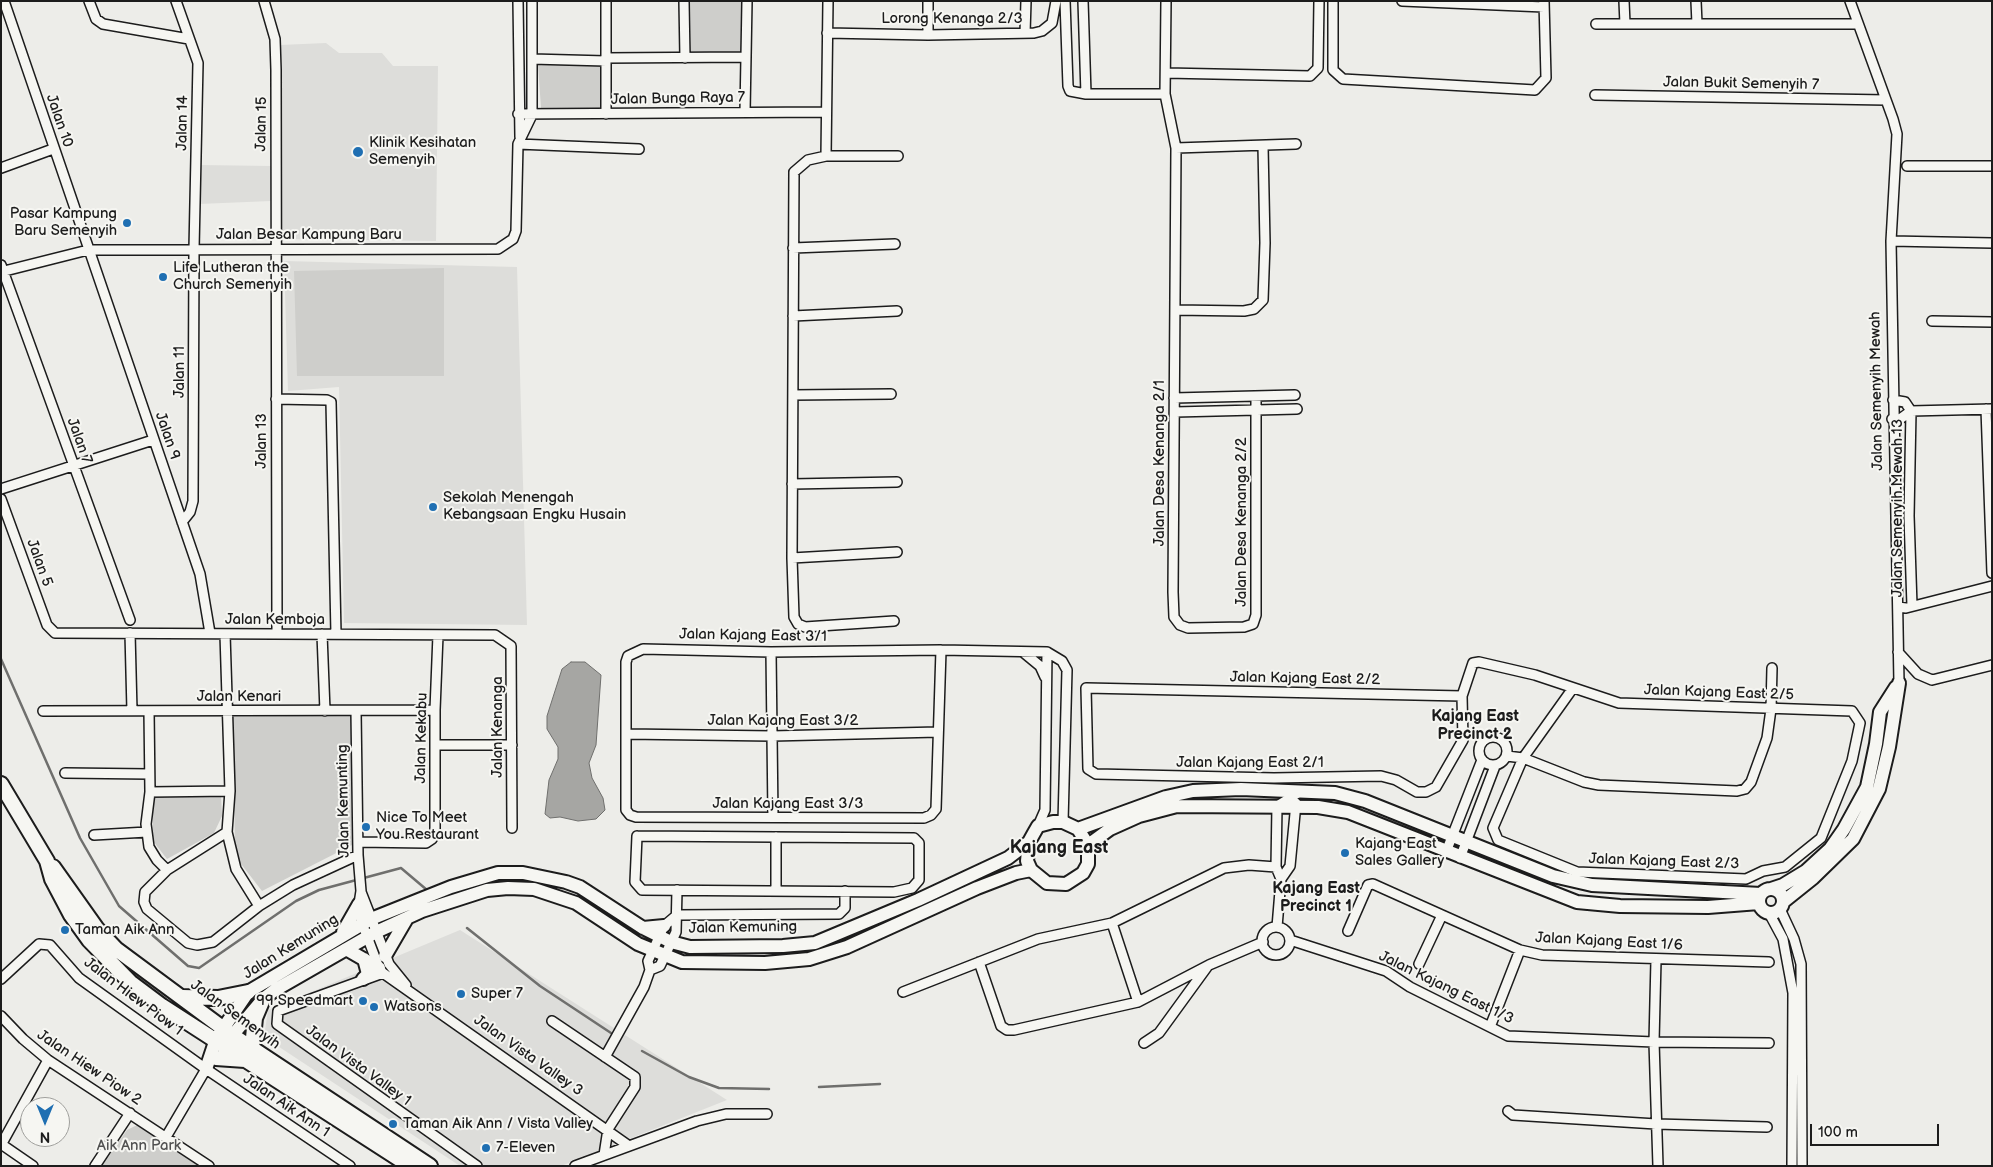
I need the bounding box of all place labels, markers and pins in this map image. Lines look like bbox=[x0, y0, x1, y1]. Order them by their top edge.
place label: Klinik Kesihatan Semenyih bbox=[369, 134, 476, 169]
marker: Klinik Kesihatan Semenyih bbox=[351, 145, 365, 159]
place label: Pasar Kampung Baru Semenyih bbox=[10, 205, 117, 240]
marker: Pasar Kampung Baru Semenyih bbox=[121, 217, 133, 229]
place label: Life Lutheran the Church Semenyih bbox=[173, 259, 292, 294]
marker: Life Lutheran the Church Semenyih bbox=[157, 271, 169, 283]
place label: Sekolah Menengah Kebangsaan Engku Husain bbox=[443, 489, 626, 524]
marker: Sekolah Menengah Kebangsaan Engku Husain bbox=[427, 501, 439, 513]
place label: Nice To Meet You Restaurant bbox=[376, 809, 479, 844]
marker: Nice To Meet You Restaurant bbox=[360, 821, 372, 833]
place label: Kajang East Sales Gallery bbox=[1355, 835, 1444, 870]
marker: Kajang East Sales Gallery bbox=[1339, 847, 1351, 859]
place label: Taman Aik Ann bbox=[75, 921, 174, 939]
marker: Taman Aik Ann bbox=[59, 924, 71, 936]
place label: Super 7 bbox=[471, 985, 523, 1003]
marker: Super 7 bbox=[455, 988, 467, 1000]
place label: 99 Speedmart bbox=[256, 992, 353, 1010]
marker: 99 Speedmart bbox=[357, 995, 369, 1007]
place label: Watsons bbox=[384, 998, 442, 1016]
marker: Watsons bbox=[368, 1001, 380, 1013]
place label: Taman Aik Ann / Vista Valley bbox=[403, 1115, 593, 1133]
marker: Taman Aik Ann / Vista Valley bbox=[387, 1118, 399, 1130]
place label: 7-Eleven bbox=[496, 1139, 555, 1157]
marker: 7-Eleven bbox=[480, 1142, 492, 1154]

